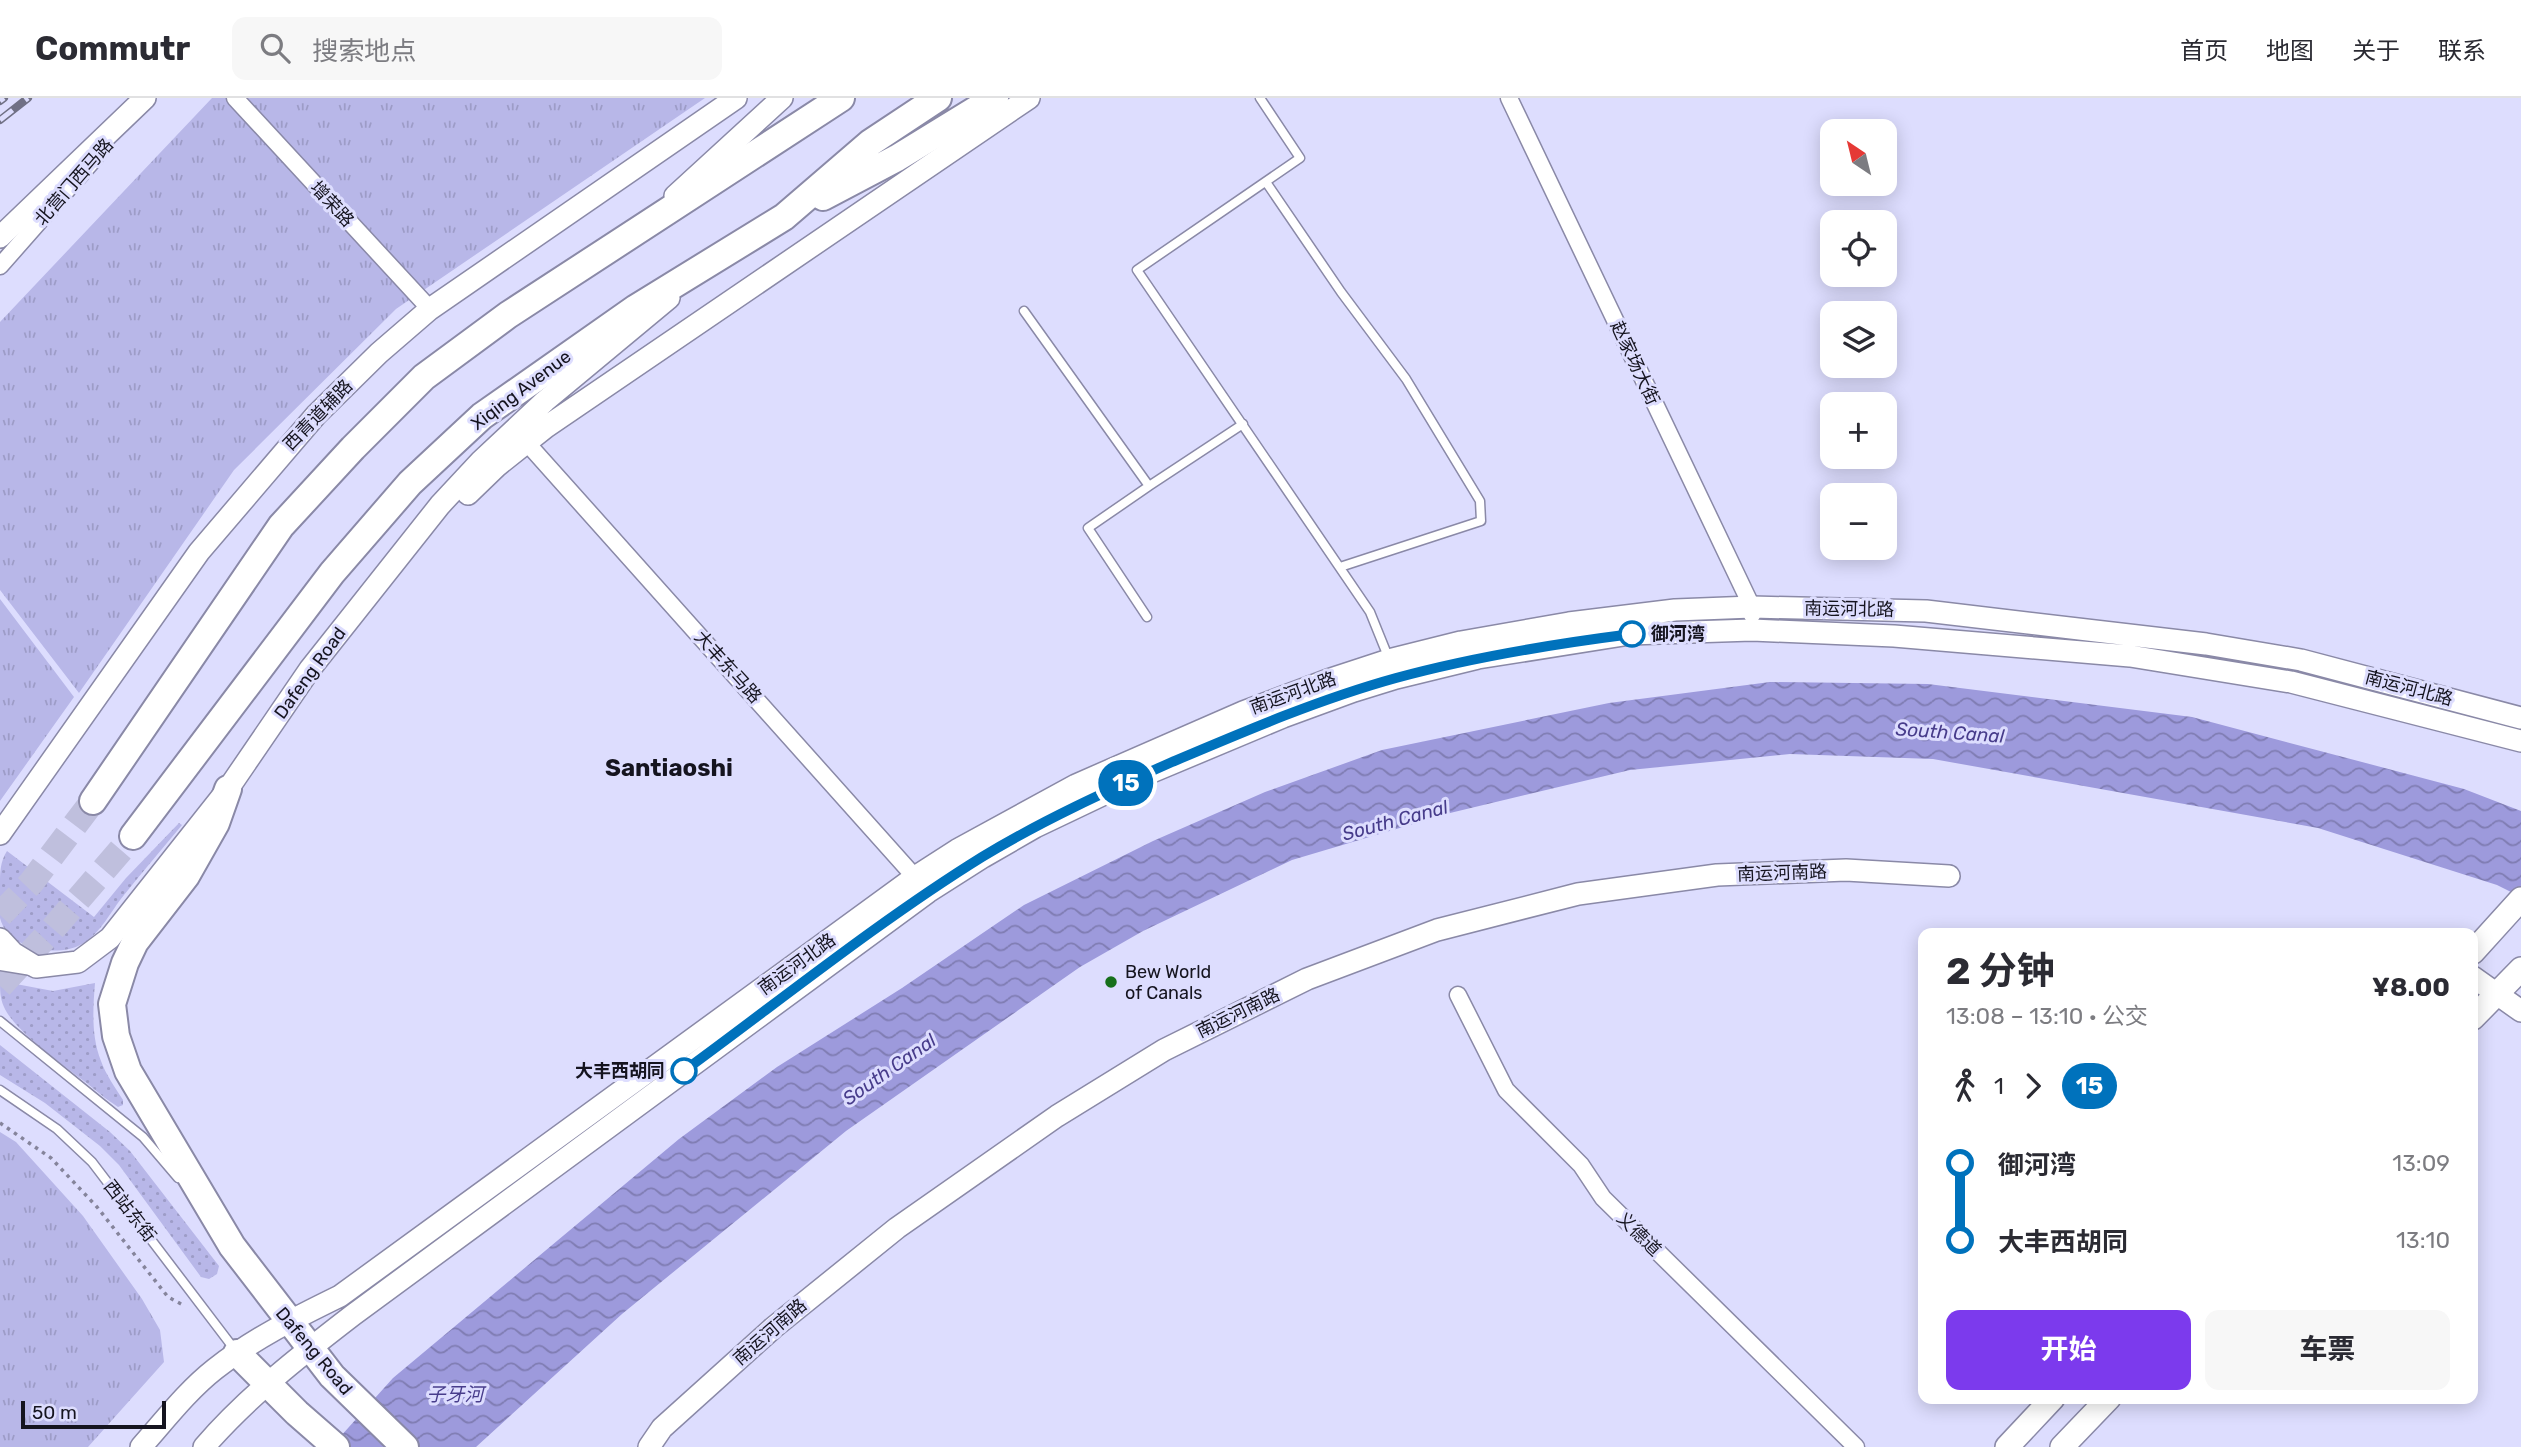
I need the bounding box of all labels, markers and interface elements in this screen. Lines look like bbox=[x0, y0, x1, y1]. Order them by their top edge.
search box bbox=[232, 17, 722, 80]
text: Commutr bbox=[35, 29, 190, 68]
icon: search bbox=[256, 29, 294, 67]
text: 搜索地点 bbox=[312, 36, 416, 67]
text: 首页 bbox=[2180, 37, 2228, 65]
text: 地图 bbox=[2266, 37, 2314, 65]
text: 关于 bbox=[2352, 37, 2400, 65]
text: 联系 bbox=[2438, 37, 2486, 65]
north arrow bbox=[1820, 119, 1897, 196]
map controls bbox=[1820, 119, 1897, 560]
street label: 北营门西马路 bbox=[30, 134, 118, 230]
street label: 增荣路 bbox=[306, 177, 358, 231]
button: locate bbox=[1820, 210, 1897, 287]
button: layers bbox=[1820, 301, 1897, 378]
street label: 赵家场大街 bbox=[1606, 318, 1664, 408]
street label: Xiqing Avenue bbox=[467, 345, 575, 435]
street label: 西青道辅路 bbox=[279, 375, 357, 455]
button: + bbox=[1820, 392, 1897, 469]
button: − bbox=[1820, 483, 1897, 560]
street label: 南运河北路 bbox=[1804, 597, 1894, 621]
marker: 御河湾 bbox=[1619, 621, 1645, 647]
street label: Dafeng Road bbox=[269, 623, 351, 723]
place label: 御河湾 bbox=[1650, 623, 1705, 645]
street label: 大丰东马路 bbox=[690, 626, 766, 708]
street label: 南运河北路 bbox=[2363, 666, 2455, 710]
street label: 南运河北路 bbox=[1247, 667, 1339, 719]
water label: South Canal bbox=[1895, 717, 2005, 748]
district label: Santiaoshi bbox=[605, 754, 733, 782]
line badge: 15 bbox=[1094, 760, 1158, 806]
text: 15 bbox=[1112, 769, 1140, 797]
water label: South Canal bbox=[1340, 795, 1451, 846]
street label: 南运河南路 bbox=[1737, 860, 1827, 886]
street label: 南运河北路 bbox=[754, 929, 840, 999]
text: 2 分钟 bbox=[1946, 948, 2055, 994]
place label: Bew World of Canals bbox=[1125, 961, 1211, 1004]
text: ¥8.00 bbox=[2372, 972, 2450, 1003]
marker: Bew World of Canals bbox=[1103, 974, 1119, 990]
street label: 南运河南路 bbox=[1193, 983, 1283, 1043]
text: 13:08 – 13:10 · 公交 bbox=[1946, 1002, 2148, 1030]
water label: South Canal bbox=[838, 1029, 941, 1110]
marker: 大丰西胡同 bbox=[671, 1058, 697, 1084]
place label: 大丰西胡同 bbox=[575, 1060, 665, 1082]
icon: walk bbox=[1946, 1067, 1984, 1105]
icon: forward bbox=[2014, 1067, 2052, 1105]
text: 1 bbox=[1994, 1072, 2004, 1100]
text: 15 bbox=[2076, 1072, 2103, 1100]
text: 13:09 bbox=[2392, 1149, 2450, 1177]
text: 御河湾 bbox=[1998, 1150, 2076, 1181]
street label: 西站东街 bbox=[99, 1176, 161, 1246]
street label: 义德道 bbox=[1612, 1207, 1666, 1261]
text: 13:10 bbox=[2396, 1226, 2450, 1254]
text: 大丰西胡同 bbox=[1998, 1227, 2128, 1258]
street label: 南运河南路 bbox=[729, 1294, 811, 1370]
street label: Dafeng Road bbox=[271, 1303, 357, 1399]
button: 开始 bbox=[1946, 1310, 2191, 1390]
button: 车票 bbox=[2205, 1310, 2450, 1390]
water label: 子牙河 bbox=[426, 1383, 487, 1406]
scale bar bbox=[21, 1398, 166, 1430]
text: 50 m bbox=[32, 1401, 77, 1424]

